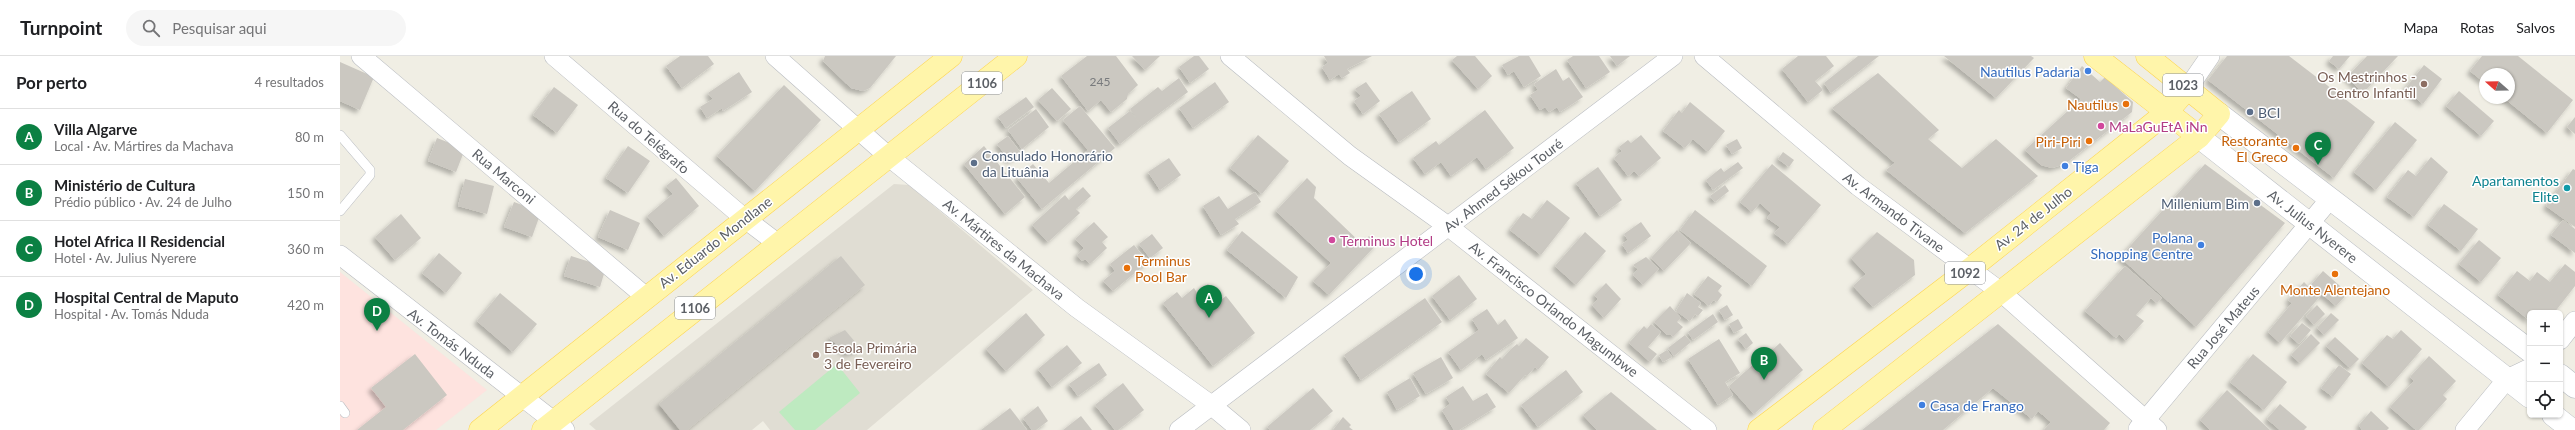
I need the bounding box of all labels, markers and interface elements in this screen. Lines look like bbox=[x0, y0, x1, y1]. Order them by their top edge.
search box bbox=[126, 10, 406, 46]
text: Turnpoint bbox=[20, 16, 102, 39]
icon: search bbox=[140, 17, 162, 39]
text: Pesquisar aqui bbox=[172, 19, 266, 37]
text: Mapa bbox=[2403, 19, 2438, 36]
text: Rotas bbox=[2460, 19, 2494, 36]
text: Salvos bbox=[2516, 19, 2555, 36]
place label: Nautilus Padaria bbox=[1980, 63, 2080, 80]
marker: Nautilus Padaria bbox=[2083, 66, 2093, 76]
place label: Os Mestrinhos - Centro Infantil bbox=[2317, 68, 2416, 101]
north arrow bbox=[2479, 68, 2515, 104]
text: Por perto bbox=[16, 72, 87, 93]
road number: 1106 bbox=[962, 72, 1002, 94]
text: 4 resultados bbox=[254, 74, 324, 90]
house number: 245 bbox=[1090, 74, 1110, 89]
road number: 1023 bbox=[2163, 74, 2203, 96]
marker: Os Mestrinhos - Centro Infantil bbox=[2419, 79, 2429, 89]
place label: Nautilus bbox=[2067, 96, 2118, 113]
street label: Rua do Telégrafo bbox=[605, 97, 693, 177]
marker: Nautilus bbox=[2121, 99, 2131, 109]
place label: BCI bbox=[2258, 104, 2280, 121]
marker: BCI bbox=[2245, 107, 2255, 117]
place label: MaLaGuEtA iNn bbox=[2109, 118, 2207, 135]
text: Villa Algarve bbox=[54, 120, 137, 138]
marker: MaLaGuEtA iNn bbox=[2096, 121, 2106, 131]
text: A bbox=[24, 129, 34, 145]
text: 80 m bbox=[295, 129, 324, 145]
place label: Restorante El Greco bbox=[2221, 132, 2288, 165]
pin: C bbox=[2305, 132, 2331, 165]
place label: Piri-Piri bbox=[2035, 133, 2081, 150]
street label: Av. Ahmed Sékou Touré bbox=[1440, 135, 1566, 235]
marker: Piri-Piri bbox=[2084, 136, 2094, 146]
text: Local · Av. Mártires da Machava bbox=[54, 138, 233, 154]
marker: Restorante El Greco bbox=[2291, 143, 2301, 153]
street label: Rua Marconi bbox=[469, 145, 539, 207]
place label: Consulado Honorário da Lituânia bbox=[982, 147, 1113, 180]
marker: Consulado Honorário da Lituânia bbox=[969, 158, 979, 168]
place label: Tiga bbox=[2073, 158, 2099, 175]
marker: Tiga bbox=[2060, 161, 2070, 171]
street label: Av. Armando Tivane bbox=[1840, 168, 1948, 256]
place label: Apartamentos Elite bbox=[2472, 172, 2559, 205]
text: Ministério de Cultura bbox=[54, 176, 195, 194]
street label: Av. 24 de Julho bbox=[1991, 183, 2075, 253]
marker: Apartamentos Elite bbox=[2562, 183, 2572, 193]
text: B bbox=[25, 185, 33, 201]
text: 150 m bbox=[287, 185, 324, 201]
street label: Av. Julius Nyerere bbox=[2265, 186, 2361, 266]
street label: Av. Eduardo Mondlane bbox=[655, 193, 775, 291]
text: Prédio público · Av. 24 de Julho bbox=[54, 194, 232, 210]
street label: Av. Mártires da Machava bbox=[940, 195, 1068, 303]
place label: Millenium Bim bbox=[2161, 195, 2249, 212]
marker: Millenium Bim bbox=[2252, 198, 2262, 208]
place label: Polana Shopping Centre bbox=[2091, 229, 2193, 262]
text: Hotel Africa II Residencial bbox=[54, 232, 225, 250]
place label: Terminus Hotel bbox=[1340, 232, 1433, 249]
marker: Terminus Hotel bbox=[1327, 235, 1337, 245]
street label: Av. Francisco Orlando Magumbwe bbox=[1466, 238, 1642, 380]
marker: Polana Shopping Centre bbox=[2196, 240, 2206, 250]
text: C bbox=[25, 241, 33, 257]
text: 360 m bbox=[287, 241, 324, 257]
text: Hotel · Av. Julius Nyerere bbox=[54, 250, 196, 266]
place label: Terminus Pool Bar bbox=[1135, 252, 1191, 285]
road number: 1092 bbox=[1945, 262, 1985, 284]
marker: Terminus Pool Bar bbox=[1122, 263, 1132, 273]
your location bbox=[1406, 264, 1426, 284]
marker: Monte Alentejano bbox=[2330, 269, 2340, 279]
place label: Monte Alentejano bbox=[2280, 281, 2390, 298]
street label: Rua José Mateus bbox=[2183, 282, 2263, 372]
pin: A bbox=[1196, 285, 1222, 318]
text: Hospital Central de Maputo bbox=[54, 288, 239, 306]
text: D bbox=[24, 297, 34, 313]
text: 420 m bbox=[287, 297, 324, 313]
road number: 1106 bbox=[675, 297, 715, 319]
pin: D bbox=[364, 298, 390, 331]
street label: Av. Tomás Nduda bbox=[405, 304, 499, 382]
text: Hospital · Av. Tomás Nduda bbox=[54, 306, 209, 322]
map controls bbox=[2527, 310, 2563, 418]
button: + bbox=[2527, 310, 2563, 346]
place label: Escola Primária 3 de Fevereiro bbox=[824, 339, 917, 372]
button: − bbox=[2527, 346, 2563, 382]
pin: B bbox=[1751, 347, 1777, 380]
marker: Escola Primária 3 de Fevereiro bbox=[811, 350, 821, 360]
button: locate bbox=[2527, 382, 2563, 418]
place label: Casa de Frango bbox=[1930, 397, 2024, 414]
marker: Casa de Frango bbox=[1917, 400, 1927, 410]

